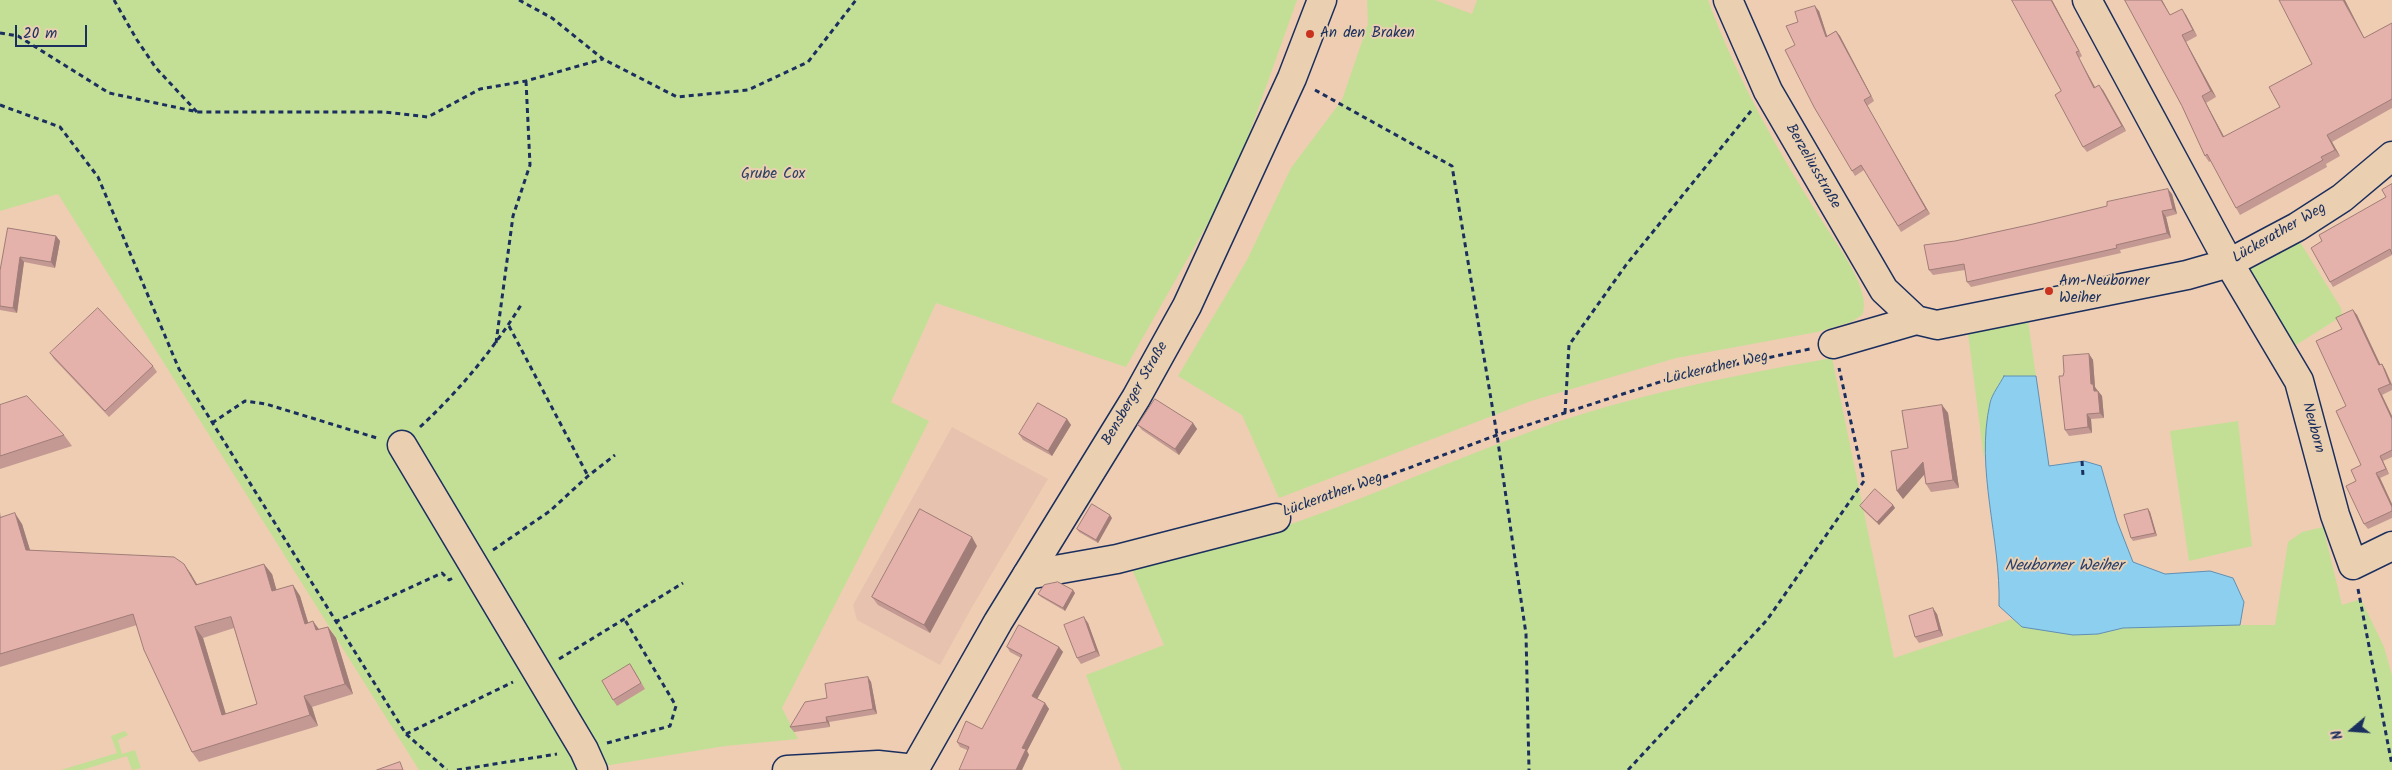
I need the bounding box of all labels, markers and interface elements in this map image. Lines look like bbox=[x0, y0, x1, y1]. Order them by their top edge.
scale bar bbox=[18, 15, 90, 47]
text: 20 m bbox=[23, 22, 57, 46]
place label: An den Braken bbox=[1320, 25, 1415, 43]
marker: An den Braken bbox=[1304, 28, 1316, 40]
street label: Berzeliusstraße bbox=[1780, 121, 1844, 213]
park label: Grube Cox bbox=[741, 166, 805, 184]
street label: Lückerather Weg bbox=[2230, 200, 2330, 268]
place label: Am Neuborner Weiher bbox=[2059, 273, 2150, 308]
marker: Am Neuborner Weiher bbox=[2043, 285, 2055, 297]
street label: Bensberger Straße bbox=[1099, 339, 1173, 449]
street label: Lückerather Weg bbox=[1664, 348, 1770, 390]
street label: Neuborn bbox=[2297, 401, 2327, 455]
street label: Lückerather Weg bbox=[1281, 470, 1385, 522]
water label: Neuborner Weiher bbox=[2005, 557, 2123, 577]
north arrow bbox=[2327, 705, 2377, 755]
text: N bbox=[2326, 727, 2350, 742]

